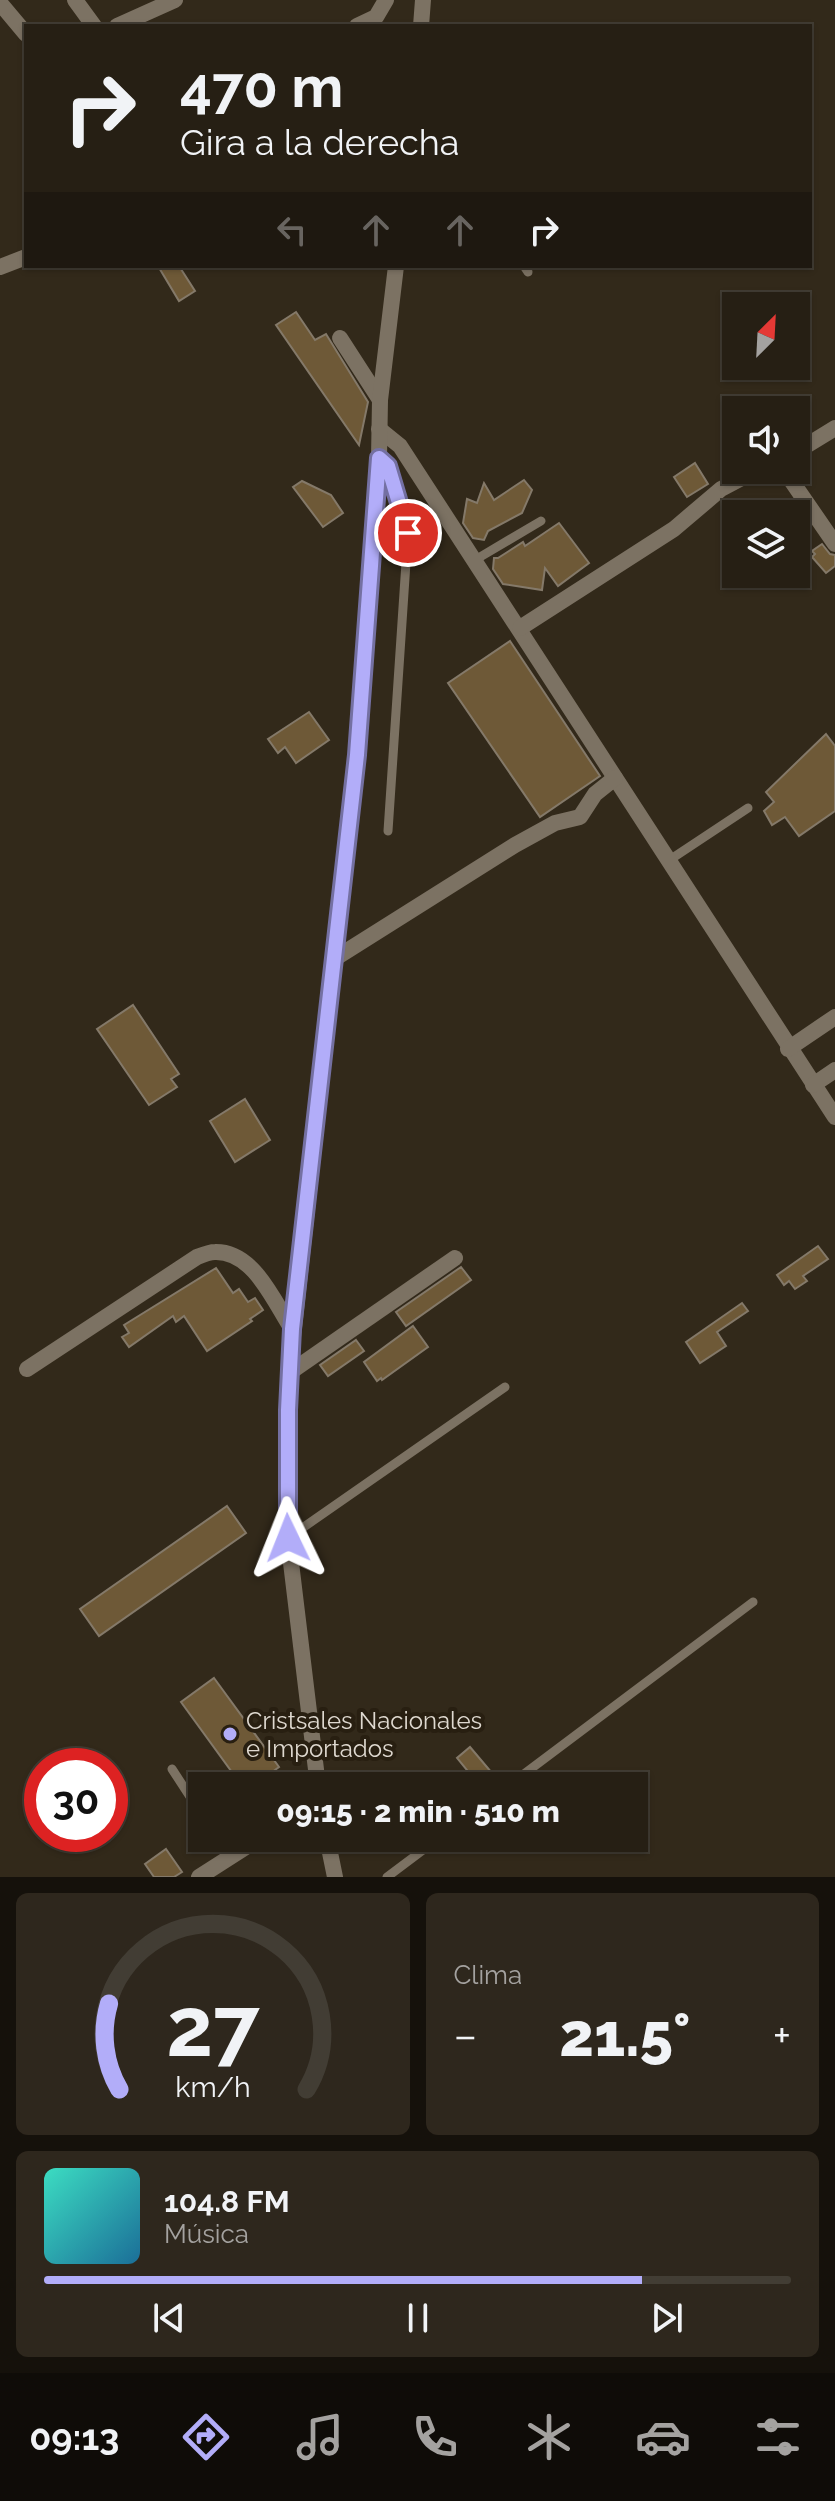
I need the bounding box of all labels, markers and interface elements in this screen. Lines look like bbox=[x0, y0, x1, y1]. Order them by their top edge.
text: 470 m bbox=[180, 54, 343, 120]
icon: right bbox=[48, 56, 152, 160]
text: Gira a la derecha bbox=[180, 121, 459, 163]
icon: left bbox=[270, 208, 314, 252]
icon: ahead bbox=[354, 208, 398, 252]
icon: ahead bbox=[438, 208, 482, 252]
icon: right bbox=[522, 208, 566, 252]
north arrow bbox=[722, 292, 810, 380]
map controls bbox=[722, 292, 810, 588]
button: sound bbox=[722, 396, 810, 484]
pin bbox=[374, 499, 442, 567]
button: layers bbox=[722, 500, 810, 588]
icon: arrive bbox=[386, 511, 430, 555]
position arrow bbox=[246, 1496, 330, 1580]
place label: Cristsales Nacionales e Importados bbox=[246, 1706, 482, 1763]
marker: Cristsales Nacionales e Importados bbox=[221, 1725, 239, 1743]
speed limit sign: 30 bbox=[24, 1748, 128, 1852]
text: 09:15 · 2 min · 510 m bbox=[276, 1794, 560, 1829]
text: Clima bbox=[454, 1960, 522, 1990]
text: 27 bbox=[166, 1978, 260, 2075]
text: 21.5° bbox=[559, 2000, 691, 2070]
text: − bbox=[454, 2010, 477, 2061]
text: + bbox=[773, 2010, 791, 2061]
text: km/h bbox=[175, 2070, 250, 2104]
text: 104.8 FM bbox=[164, 2184, 290, 2219]
text: Música bbox=[164, 2219, 249, 2249]
icon: previous bbox=[147, 2296, 191, 2340]
icon: pause bbox=[396, 2296, 440, 2340]
icon: next bbox=[645, 2296, 689, 2340]
icon: directions bbox=[178, 2409, 234, 2465]
icon: music bbox=[292, 2409, 348, 2465]
icon: phone bbox=[407, 2409, 463, 2465]
icon: climate bbox=[521, 2409, 577, 2465]
icon: car bbox=[635, 2409, 691, 2465]
icon: filters bbox=[750, 2409, 806, 2465]
text: 09:13 bbox=[29, 2416, 119, 2458]

